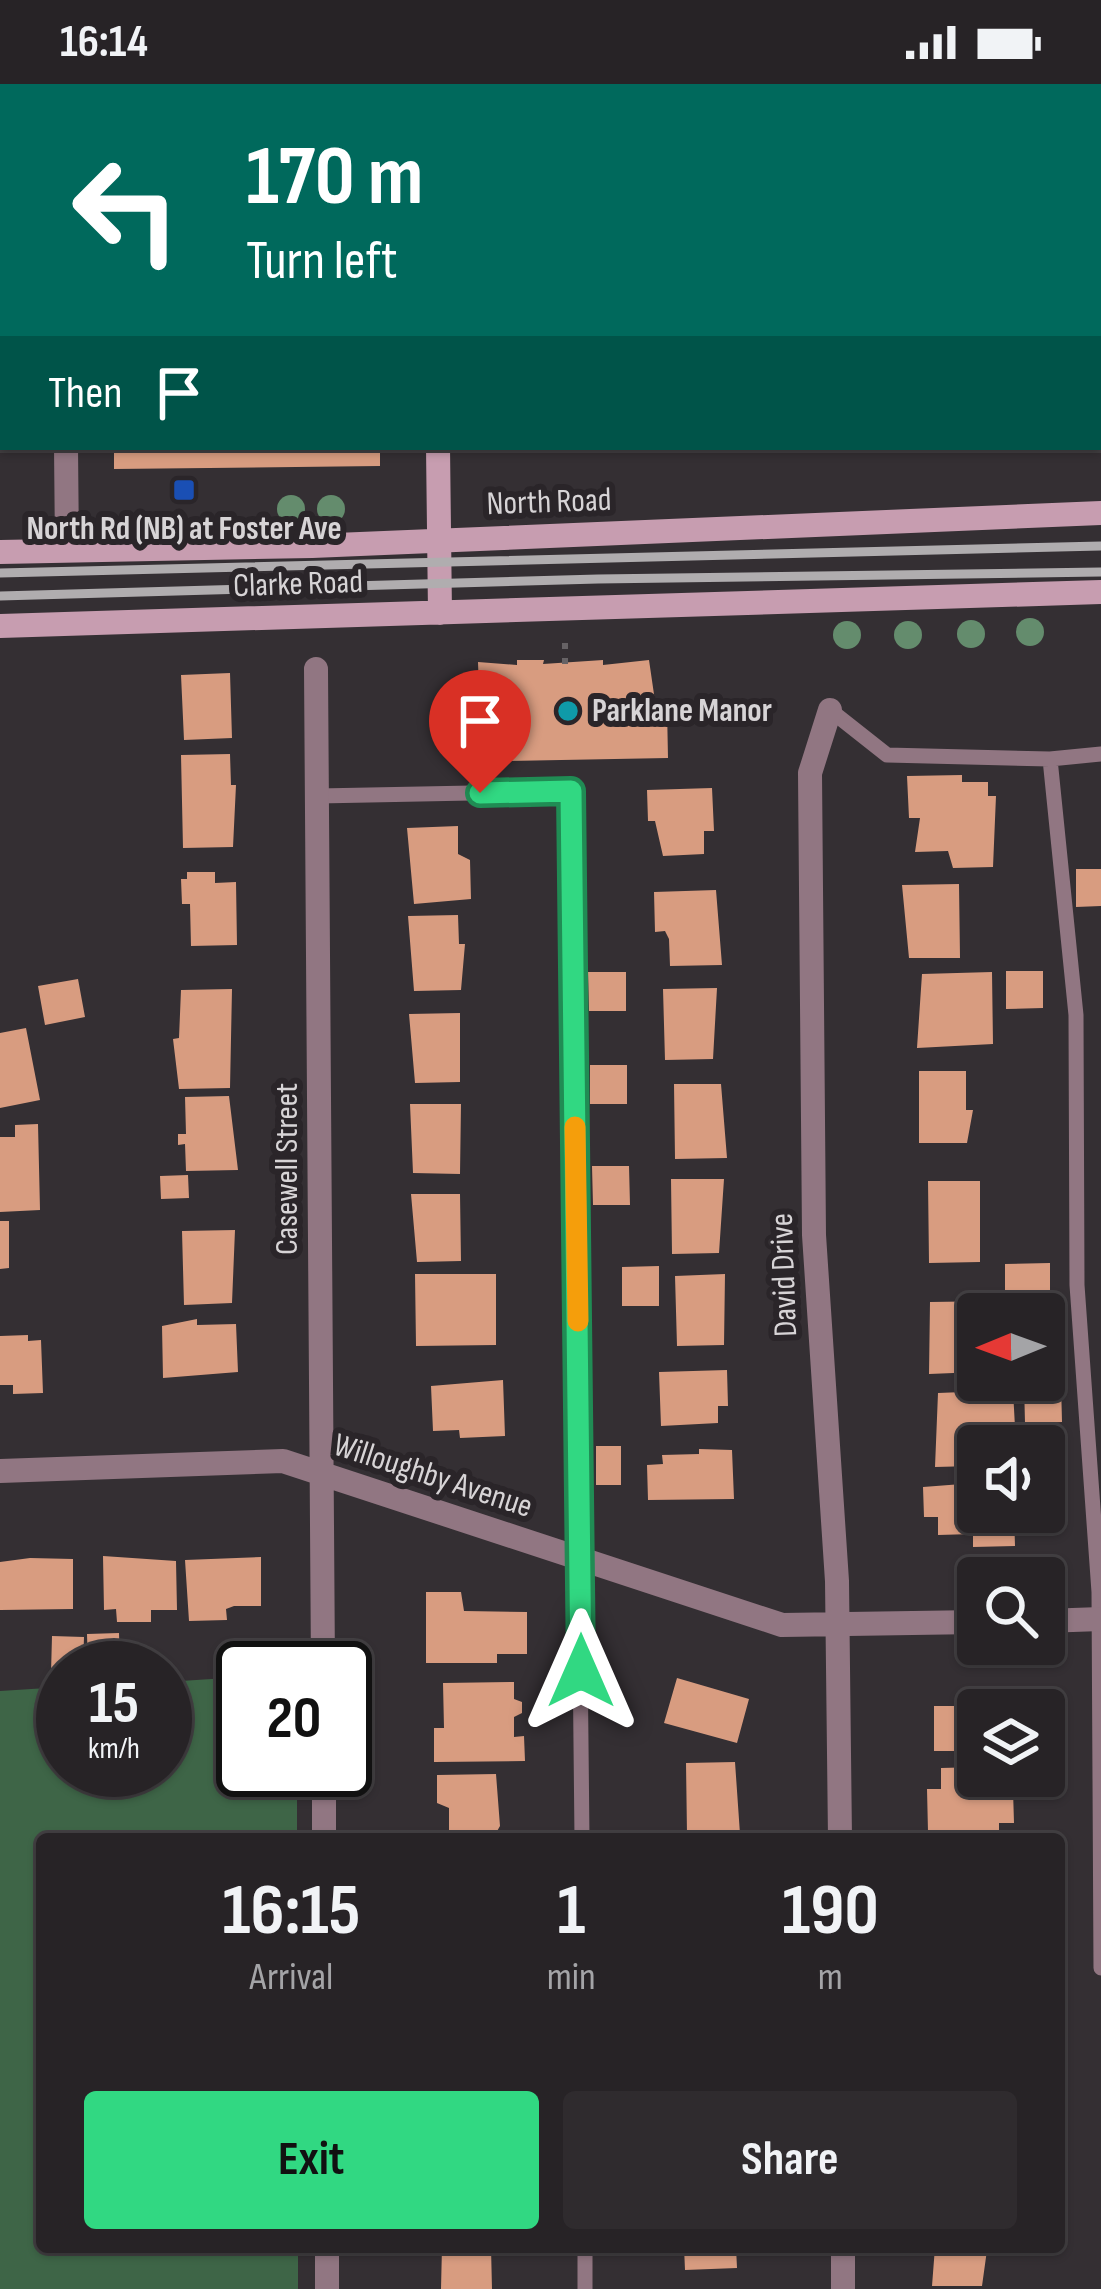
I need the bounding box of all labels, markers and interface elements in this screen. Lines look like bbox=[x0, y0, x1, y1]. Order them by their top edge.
text: 16:14 bbox=[60, 15, 148, 70]
text: 170 m bbox=[246, 127, 423, 228]
icon: left bbox=[48, 132, 204, 288]
text: Turn left bbox=[246, 229, 398, 294]
icon: arrive bbox=[146, 360, 212, 426]
text: Then bbox=[48, 366, 122, 421]
marker: North Rd (NB) at Foster Ave bbox=[171, 477, 197, 503]
street label: North Road bbox=[486, 480, 612, 524]
place label: North Rd (NB) at Foster Ave bbox=[26, 509, 342, 549]
street label: Clarke Road bbox=[232, 562, 364, 606]
pin bbox=[429, 670, 531, 793]
icon: arrive bbox=[447, 688, 513, 754]
place label: Parklane Manor bbox=[592, 691, 772, 731]
marker: Parklane Manor bbox=[555, 698, 581, 724]
street label: Casewell Street bbox=[267, 1083, 307, 1255]
street label: David Drive bbox=[762, 1212, 806, 1338]
north arrow bbox=[957, 1293, 1065, 1401]
map controls bbox=[957, 1293, 1065, 1797]
street label: Willoughby Avenue bbox=[328, 1425, 538, 1527]
button: sound bbox=[957, 1425, 1065, 1533]
button: search bbox=[957, 1557, 1065, 1665]
position arrow bbox=[518, 1608, 644, 1734]
speed limit sign: 20 bbox=[216, 1641, 372, 1797]
text: 15 bbox=[89, 1668, 139, 1740]
button: layers bbox=[957, 1689, 1065, 1797]
text: km/h bbox=[88, 1731, 140, 1767]
text: 16:15 bbox=[222, 1868, 360, 1955]
text: 1 bbox=[557, 1868, 585, 1955]
text: 190 bbox=[782, 1868, 879, 1955]
text: Arrival bbox=[249, 1954, 333, 2001]
text: min bbox=[547, 1954, 596, 2001]
text: m bbox=[818, 1954, 843, 2001]
button: Exit bbox=[84, 2091, 539, 2229]
button: Share bbox=[563, 2091, 1017, 2229]

